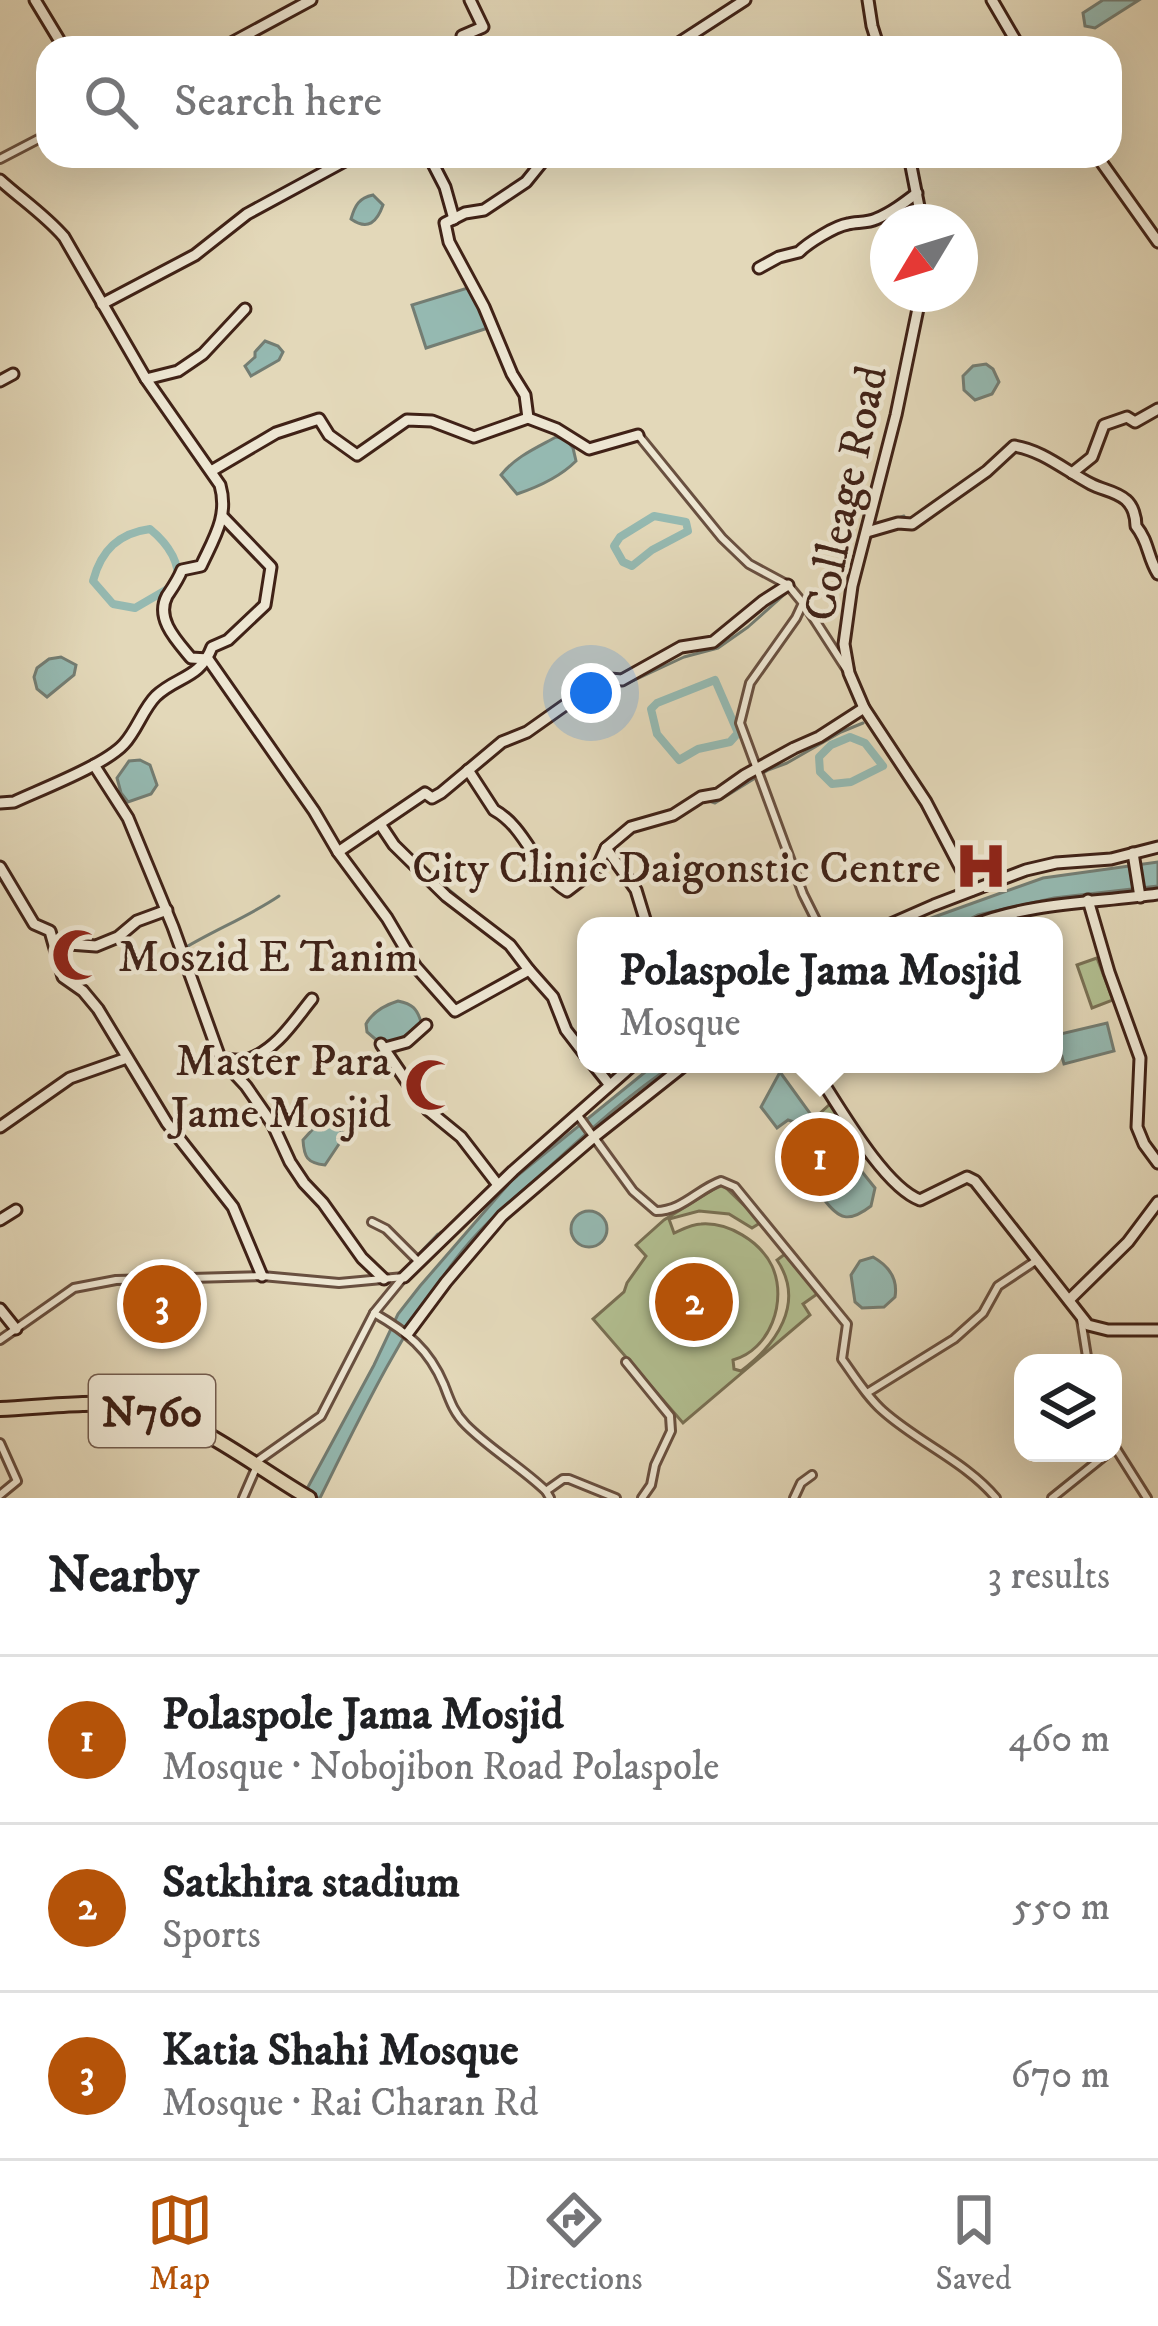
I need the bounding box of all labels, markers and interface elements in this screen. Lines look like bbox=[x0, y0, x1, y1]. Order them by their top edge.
search box bbox=[36, 36, 1122, 168]
icon: search bbox=[78, 69, 144, 135]
text: Search here bbox=[174, 74, 382, 130]
north arrow bbox=[870, 204, 978, 312]
street label: Colleage Road bbox=[793, 360, 901, 626]
your location bbox=[561, 663, 621, 723]
hospital icon: City Clinic Daigonstic Centre bbox=[952, 837, 1010, 895]
place label: City Clinic Daigonstic Centre bbox=[412, 841, 941, 897]
popup bbox=[577, 917, 1063, 1073]
mosque icon: Moszid E Tanim bbox=[49, 926, 107, 984]
place label: Moszid E Tanim bbox=[118, 930, 418, 986]
text: Polaspole Jama Mosjid bbox=[619, 943, 1021, 999]
text: Mosque bbox=[619, 999, 741, 1048]
place label: Master Para Jame Mosjid bbox=[167, 1034, 392, 1142]
mosque icon: Master Para Jame Mosjid bbox=[402, 1056, 460, 1114]
pin: 1 bbox=[781, 1112, 859, 1202]
pin: 2 bbox=[655, 1257, 733, 1347]
pin: 3 bbox=[123, 1259, 201, 1349]
map controls bbox=[1014, 1354, 1122, 1462]
button: layers bbox=[1014, 1354, 1122, 1462]
road number: N760 bbox=[89, 1375, 215, 1447]
text: Nearby bbox=[48, 1544, 199, 1608]
text: 3 results bbox=[987, 1552, 1110, 1601]
text: Polaspole Jama Mosjid bbox=[162, 1687, 563, 1743]
text: 1 bbox=[80, 1715, 94, 1764]
text: 460 m bbox=[1009, 1715, 1110, 1764]
text: Mosque · Nobojibon Road Polaspole bbox=[162, 1743, 719, 1792]
text: Satkhira stadium bbox=[162, 1855, 460, 1911]
text: 2 bbox=[77, 1883, 97, 1932]
text: 550 m bbox=[1013, 1883, 1110, 1932]
text: Sports bbox=[162, 1911, 261, 1960]
text: Katia Shahi Mosque bbox=[162, 2023, 519, 2079]
text: 3 bbox=[80, 2051, 94, 2100]
text: 670 m bbox=[1011, 2051, 1110, 2100]
text: Mosque · Rai Charan Rd bbox=[162, 2079, 539, 2128]
tab: Map bbox=[147, 2187, 213, 2300]
tab: Directions bbox=[506, 2187, 642, 2300]
tab: Saved bbox=[936, 2187, 1011, 2300]

